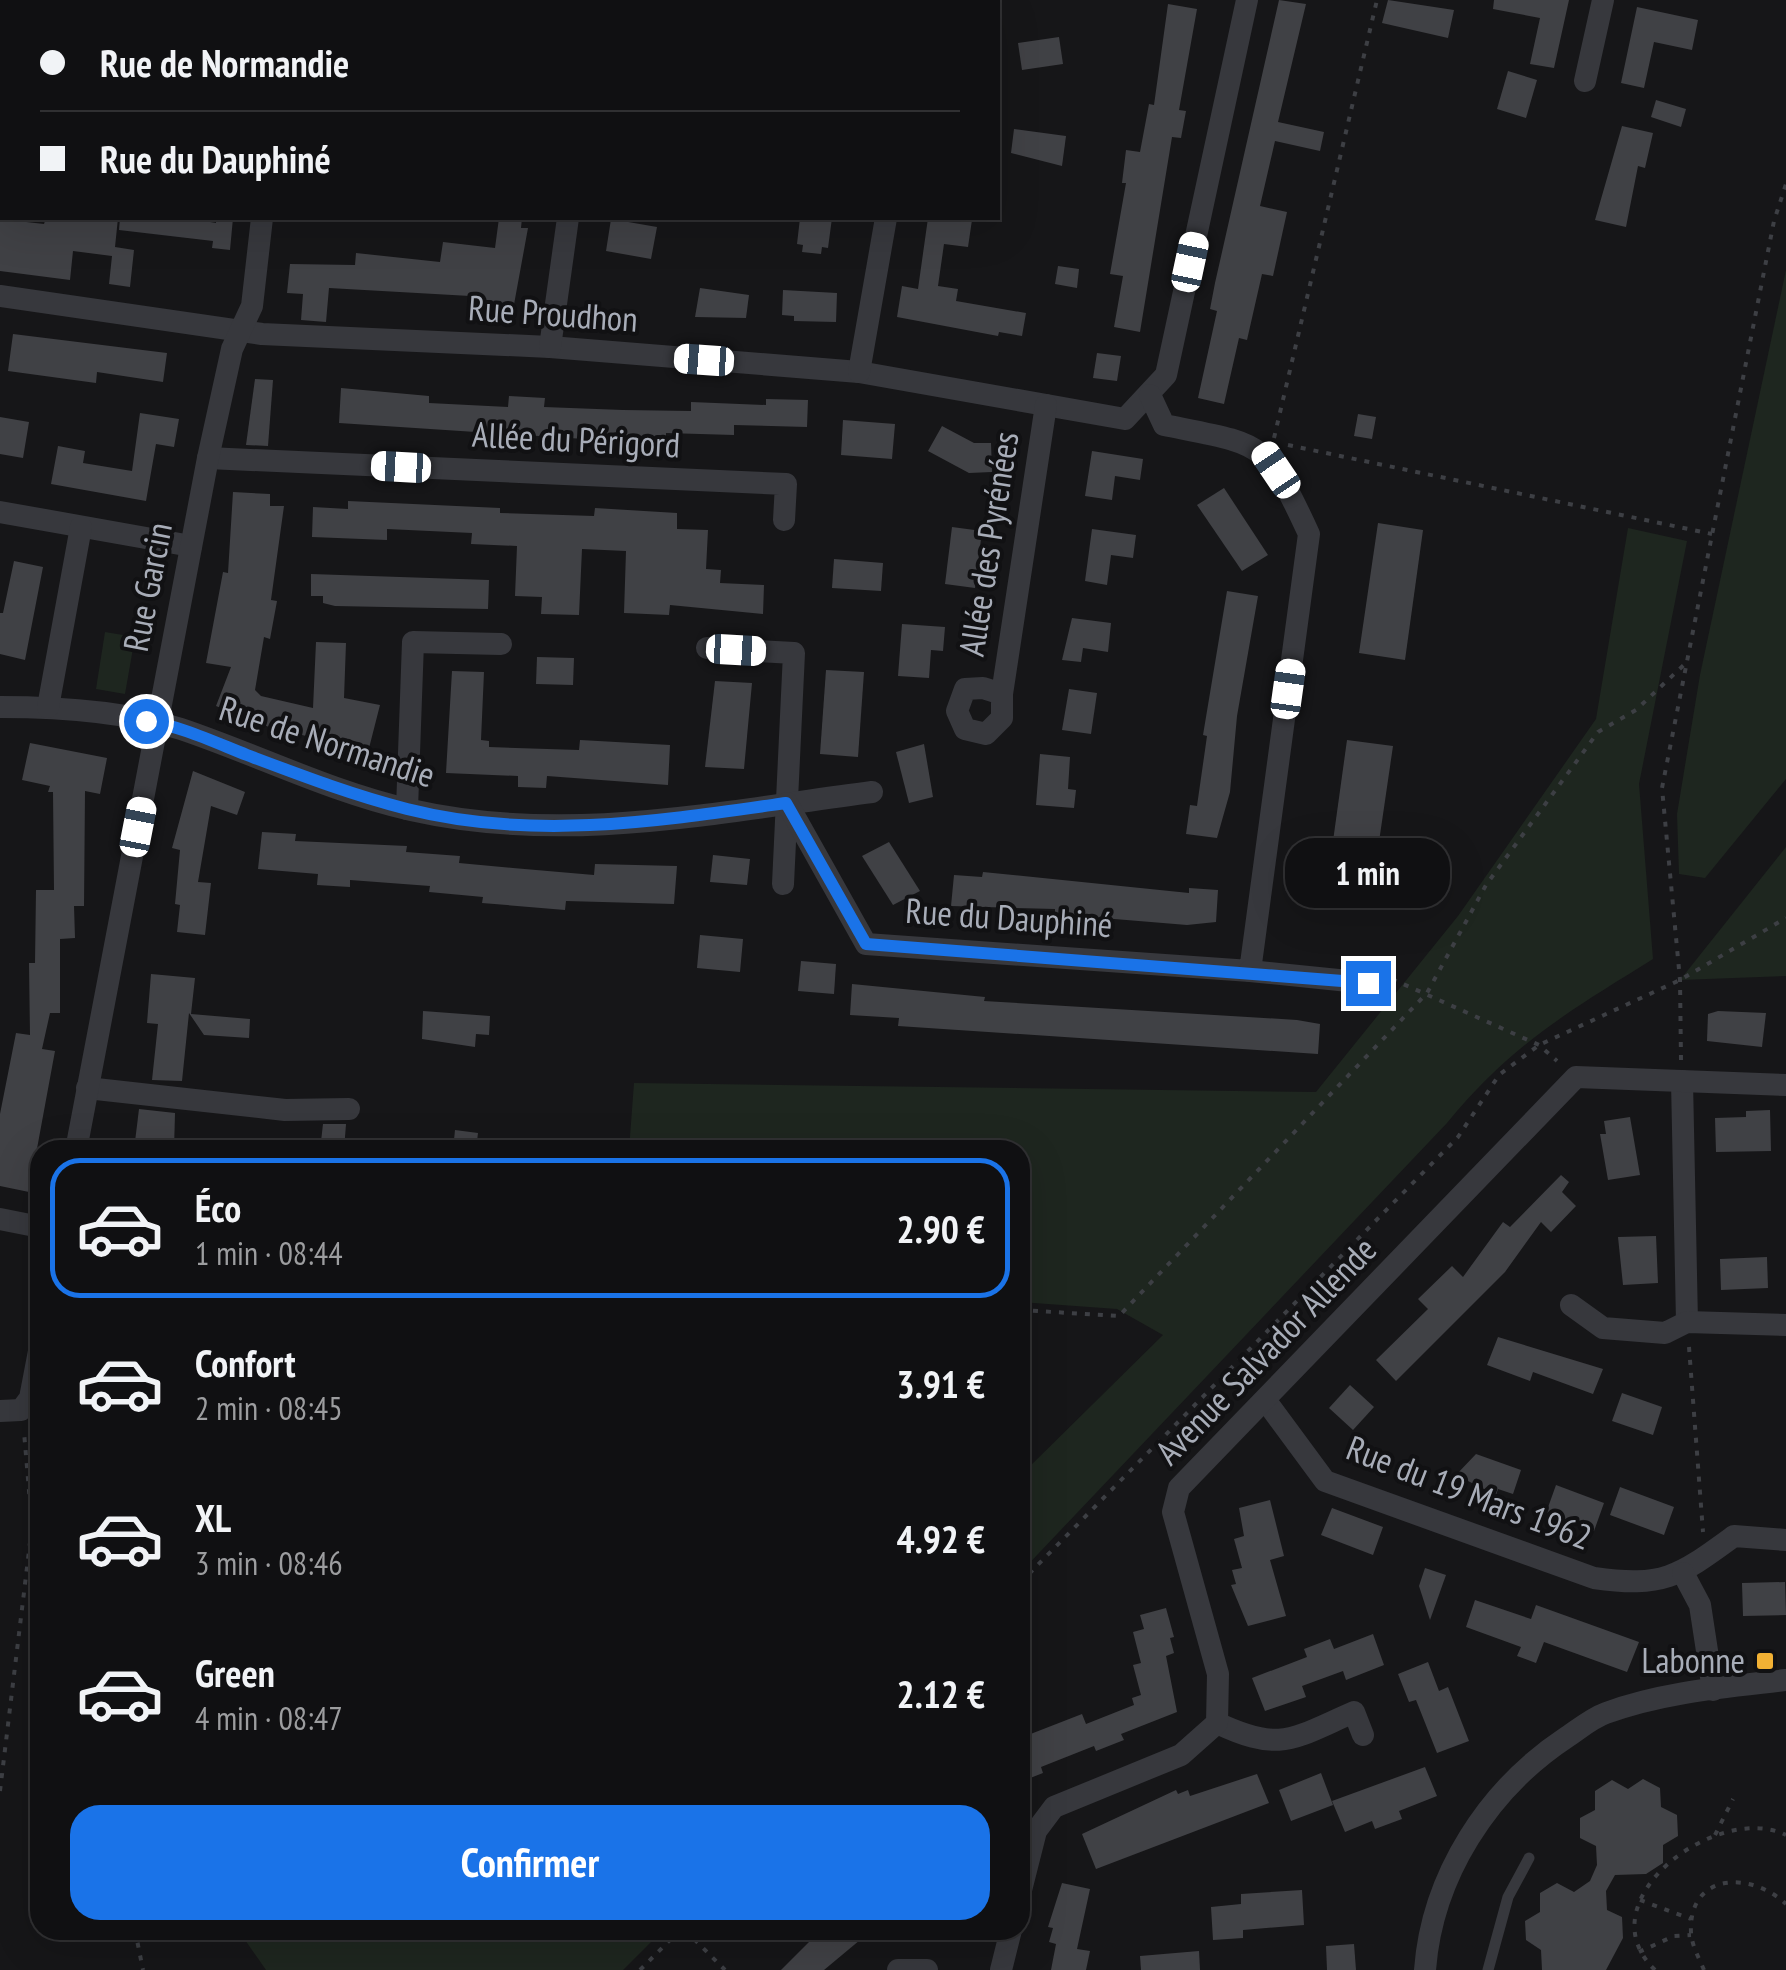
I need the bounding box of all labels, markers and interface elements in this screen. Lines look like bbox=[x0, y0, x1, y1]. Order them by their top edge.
text: Rue de Normandie bbox=[100, 38, 349, 87]
text: Rue du Dauphiné bbox=[100, 134, 331, 183]
car bbox=[1169, 230, 1211, 294]
street label: Rue Proudhon bbox=[467, 284, 639, 342]
car bbox=[673, 343, 735, 377]
street label: Allée du Périgord bbox=[471, 411, 681, 467]
street label: Allée des Pyrénées bbox=[948, 428, 1028, 659]
car bbox=[1247, 437, 1305, 503]
car bbox=[370, 450, 432, 484]
street label: Rue Garcin bbox=[112, 519, 182, 655]
car bbox=[705, 633, 767, 667]
car bbox=[1269, 657, 1307, 721]
street label: Rue de Normandie bbox=[214, 685, 441, 798]
route start bbox=[124, 699, 169, 744]
car bbox=[118, 795, 158, 859]
callout: 1 min bbox=[1286, 838, 1450, 908]
text: 1 min bbox=[1335, 852, 1400, 894]
street label: Rue du Dauphiné bbox=[904, 887, 1114, 947]
route end bbox=[1346, 961, 1391, 1006]
icon: car bbox=[75, 1183, 165, 1273]
text: Éco bbox=[195, 1183, 241, 1232]
text: 2.90 € bbox=[896, 1204, 985, 1253]
street label: Avenue Salvador Allende bbox=[1145, 1227, 1386, 1474]
text: 1 min · 08:44 bbox=[195, 1232, 343, 1274]
icon: car bbox=[75, 1338, 165, 1428]
text: Confort bbox=[195, 1338, 295, 1387]
text: 3.91 € bbox=[896, 1359, 985, 1408]
text: 2 min · 08:45 bbox=[195, 1387, 343, 1429]
street label: Rue du 19 Mars 1962 bbox=[1340, 1424, 1598, 1560]
icon: car bbox=[75, 1493, 165, 1583]
text: XL bbox=[195, 1493, 231, 1542]
text: 4.92 € bbox=[896, 1514, 985, 1563]
text: 3 min · 08:46 bbox=[195, 1542, 343, 1584]
place label: Labonne bbox=[1641, 1637, 1745, 1683]
icon: car bbox=[75, 1648, 165, 1738]
text: Green bbox=[195, 1648, 275, 1697]
marker: Labonne bbox=[1754, 1650, 1776, 1672]
text: 2.12 € bbox=[896, 1669, 985, 1718]
text: 4 min · 08:47 bbox=[195, 1697, 343, 1739]
button: Confirmer bbox=[70, 1805, 990, 1920]

